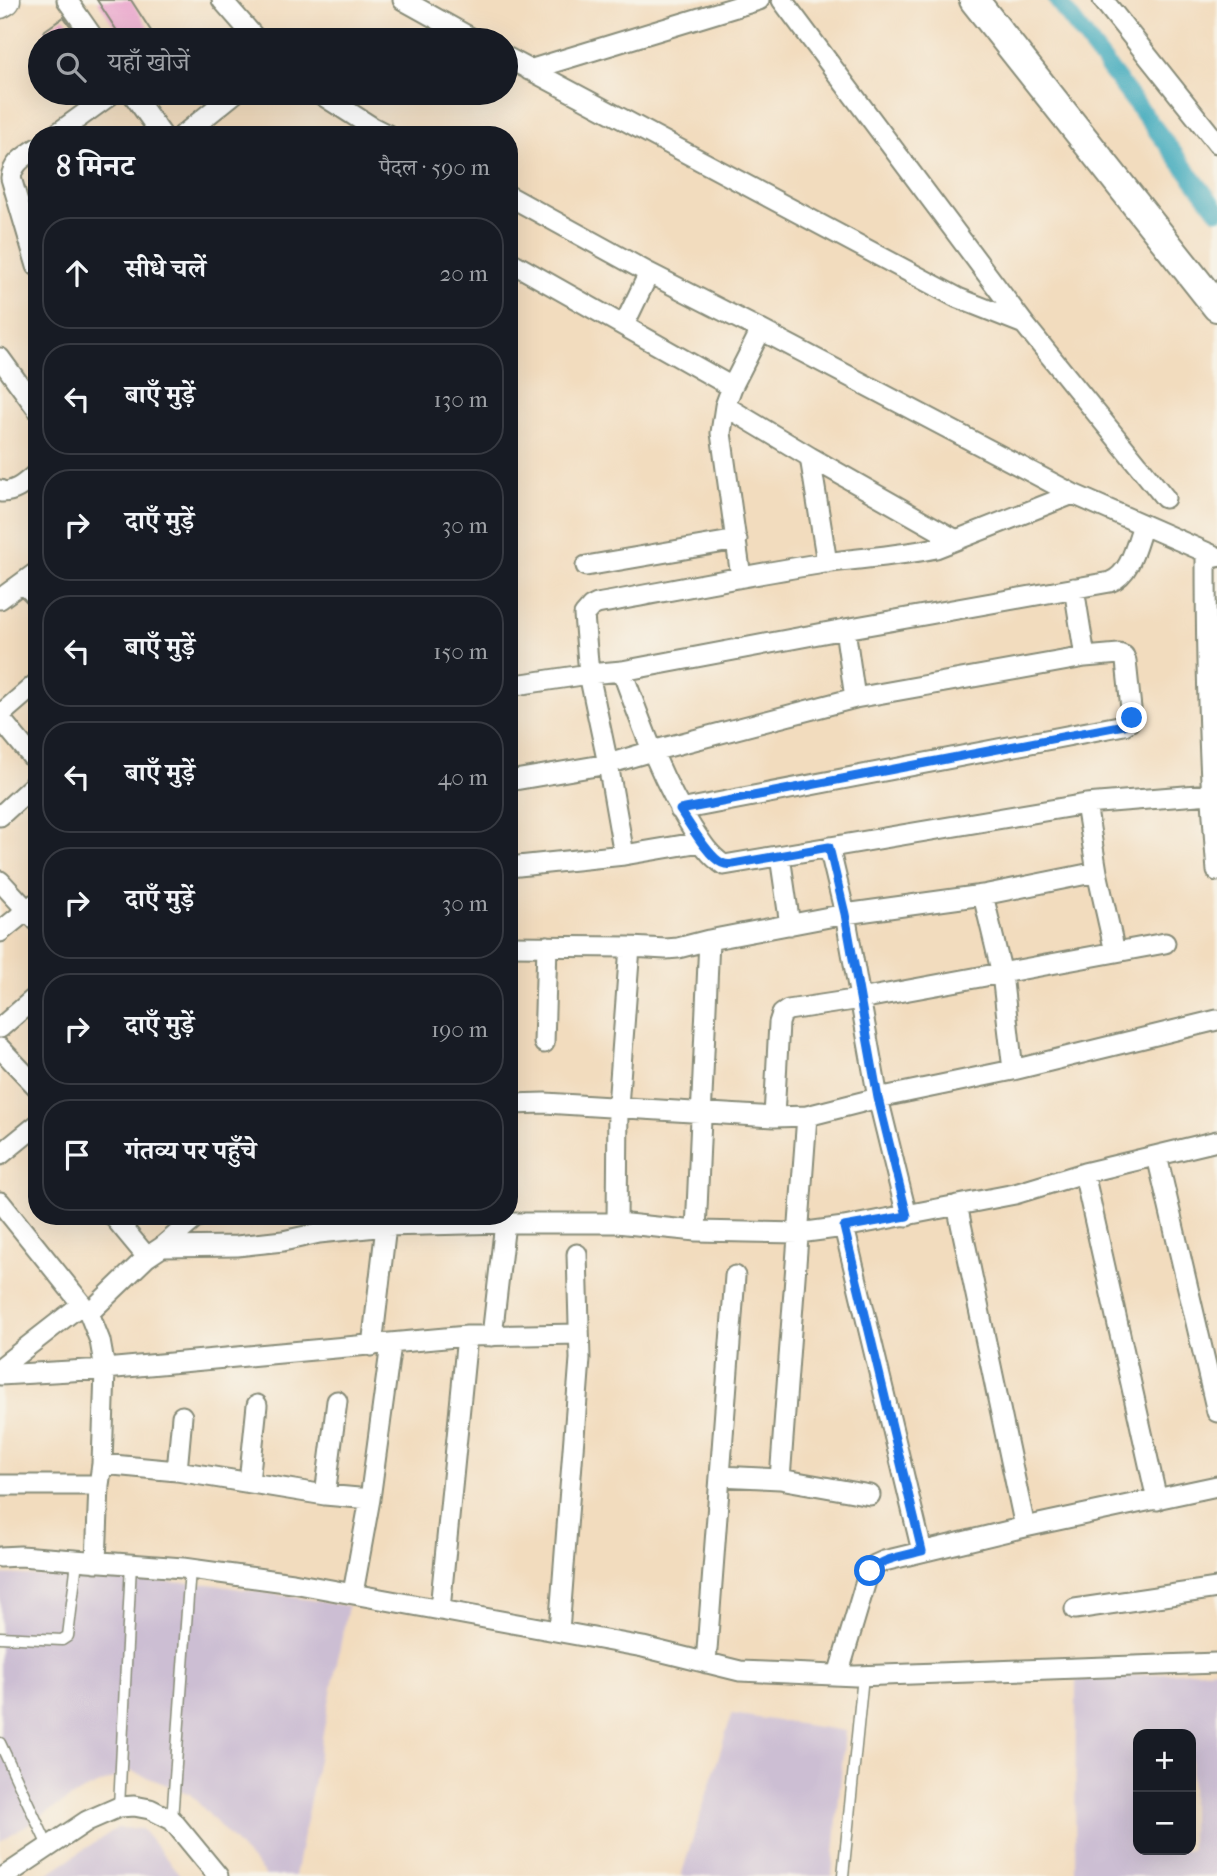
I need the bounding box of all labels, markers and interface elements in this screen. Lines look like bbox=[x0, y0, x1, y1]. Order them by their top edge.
search box bbox=[28, 28, 518, 105]
text: यहाँ खोजें bbox=[108, 47, 190, 78]
icon: search bbox=[52, 48, 90, 86]
text: 8 मिनट bbox=[56, 149, 134, 184]
text: पैदल · 590 m bbox=[379, 154, 490, 181]
text: सीधे चलें bbox=[125, 253, 206, 284]
icon: ahead bbox=[58, 254, 96, 292]
text: 20 m bbox=[439, 260, 488, 287]
text: बाएँ मुड़ें bbox=[125, 379, 195, 410]
icon: left bbox=[58, 380, 96, 418]
text: 130 m bbox=[434, 386, 488, 413]
text: दाएँ मुड़ें bbox=[125, 505, 194, 536]
icon: right bbox=[58, 506, 96, 544]
text: 30 m bbox=[442, 512, 488, 539]
text: बाएँ मुड़ें bbox=[125, 631, 195, 662]
icon: left bbox=[58, 632, 96, 670]
text: 150 m bbox=[433, 638, 488, 665]
route end bbox=[1116, 702, 1147, 733]
text: बाएँ मुड़ें bbox=[125, 757, 195, 788]
icon: left bbox=[58, 758, 96, 796]
text: 40 m bbox=[438, 764, 488, 791]
text: दाएँ मुड़ें bbox=[125, 883, 194, 914]
icon: right bbox=[58, 884, 96, 922]
text: 30 m bbox=[442, 890, 488, 917]
text: दाएँ मुड़ें bbox=[125, 1009, 194, 1040]
icon: right bbox=[58, 1010, 96, 1048]
text: 190 m bbox=[431, 1016, 488, 1043]
text: गंतव्य पर पहुँचे bbox=[125, 1135, 256, 1166]
icon: arrive bbox=[58, 1136, 96, 1174]
route start bbox=[854, 1555, 885, 1586]
map controls bbox=[1133, 1729, 1196, 1855]
button: + bbox=[1133, 1729, 1196, 1792]
button: − bbox=[1133, 1792, 1196, 1855]

